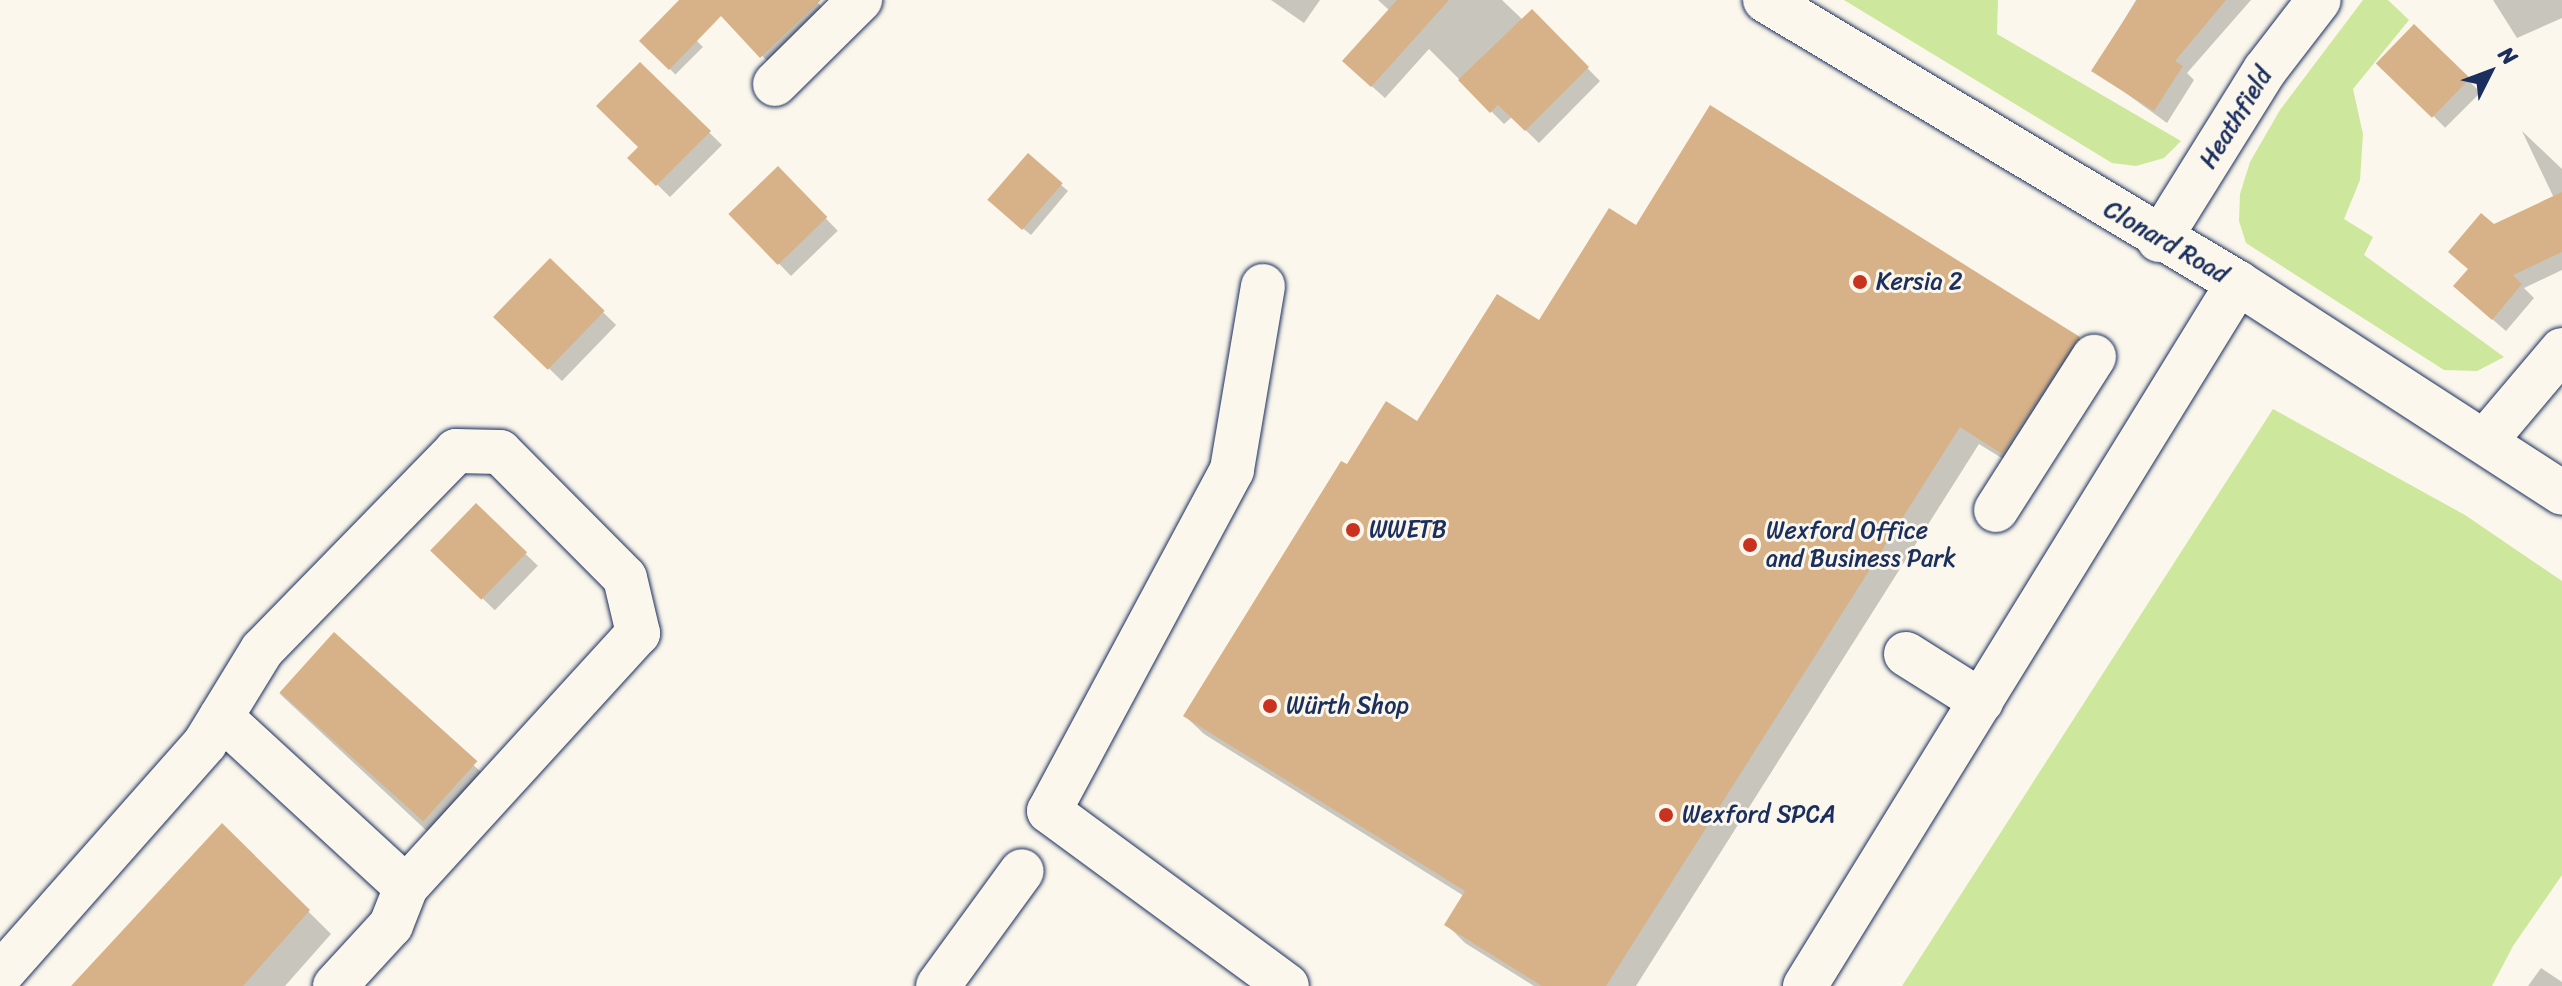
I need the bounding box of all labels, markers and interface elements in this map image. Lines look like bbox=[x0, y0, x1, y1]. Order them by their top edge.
north arrow bbox=[2450, 32, 2530, 112]
text: N bbox=[2489, 37, 2528, 74]
street label: Heathfield bbox=[2194, 62, 2278, 174]
street label: Clonard Road bbox=[2099, 195, 2233, 289]
place label: Kersia 2 bbox=[1876, 268, 1963, 296]
marker: Kersia 2 bbox=[1851, 273, 1869, 291]
place label: WWETB bbox=[1369, 516, 1447, 544]
place label: Wexford Office and Business Park bbox=[1766, 517, 1956, 573]
marker: WWETB bbox=[1344, 521, 1362, 539]
marker: Wexford Office and Business Park bbox=[1741, 536, 1759, 554]
place label: Würth Shop bbox=[1286, 692, 1409, 720]
marker: Würth Shop bbox=[1261, 697, 1279, 715]
place label: Wexford SPCA bbox=[1682, 801, 1836, 829]
marker: Wexford SPCA bbox=[1657, 806, 1675, 824]

